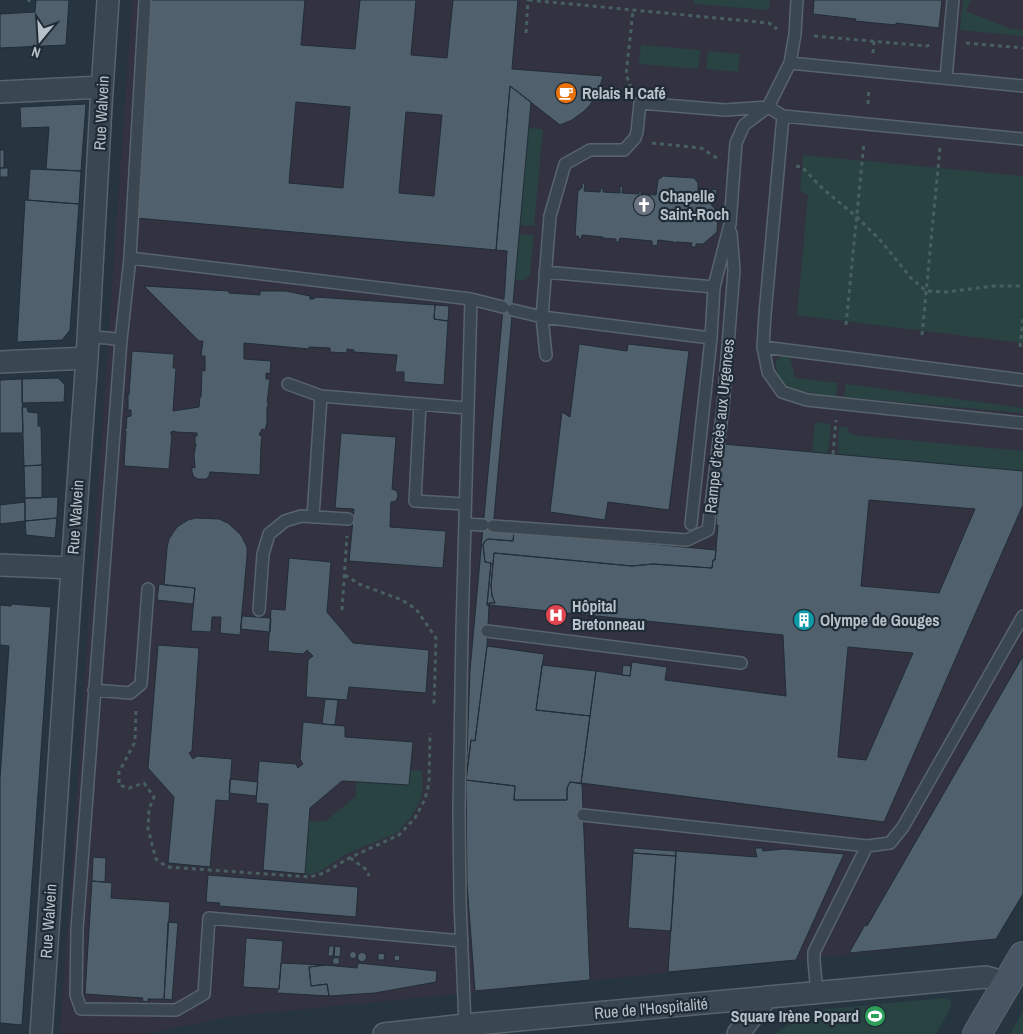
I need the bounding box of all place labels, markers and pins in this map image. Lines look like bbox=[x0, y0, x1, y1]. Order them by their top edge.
cafe icon: Relais H Café bbox=[554, 81, 578, 105]
place label: Relais H Café bbox=[582, 82, 666, 104]
place label: Chapelle Saint-Roch bbox=[660, 185, 729, 225]
church icon: Chapelle Saint-Roch bbox=[632, 193, 656, 217]
place label: Hôpital Bretonneau bbox=[572, 595, 645, 635]
hospital icon: Hôpital Bretonneau bbox=[544, 603, 568, 627]
building icon: Olympe de Gouges bbox=[792, 608, 816, 632]
place label: Olympe de Gouges bbox=[820, 609, 940, 631]
sports icon: Square Irène Popard bbox=[863, 1004, 887, 1028]
place label: Square Irène Popard bbox=[731, 1005, 859, 1027]

